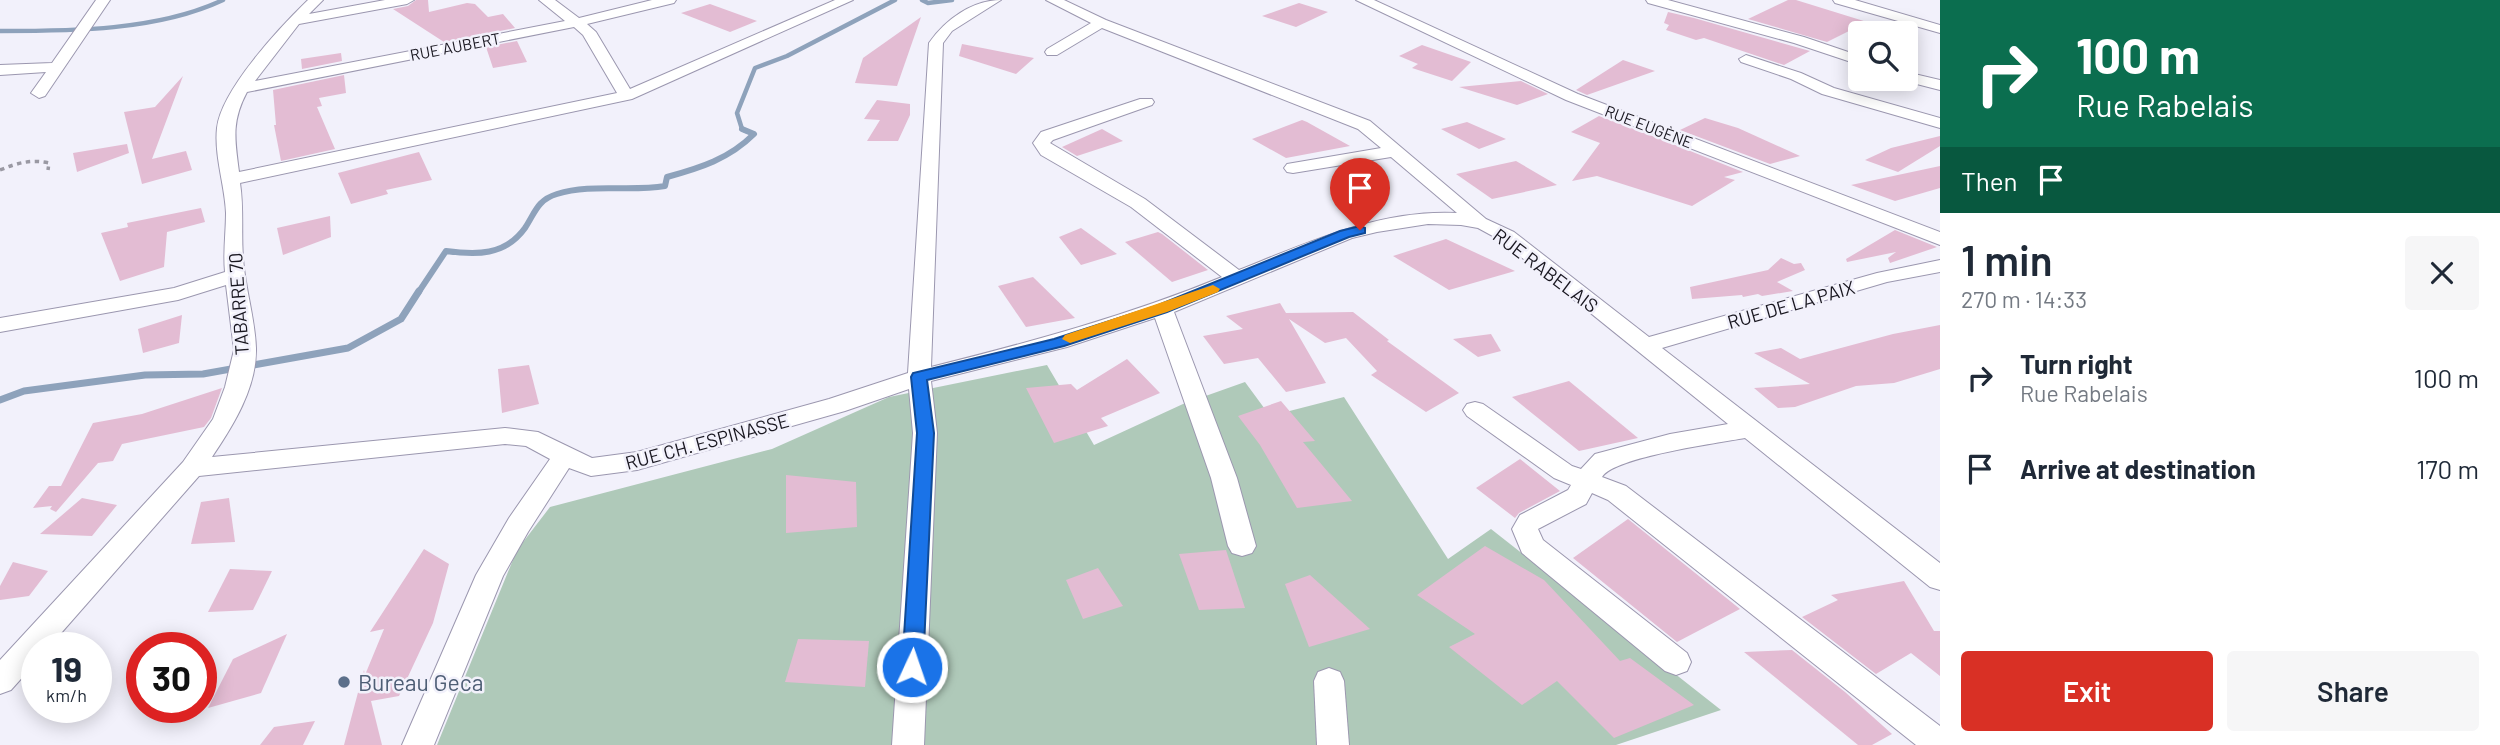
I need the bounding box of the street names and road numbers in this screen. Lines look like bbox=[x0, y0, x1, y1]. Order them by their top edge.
street label: RUE AUBERT bbox=[408, 28, 502, 64]
street label: RUE EUGÈNE bbox=[1602, 101, 1696, 151]
street label: RUE RABELAIS bbox=[1489, 223, 1603, 317]
street label: TABARRE 70 bbox=[223, 252, 253, 356]
street label: RUE DE LA PAIX bbox=[1725, 275, 1857, 333]
street label: RUE CH. ESPINASSE bbox=[623, 408, 791, 474]

